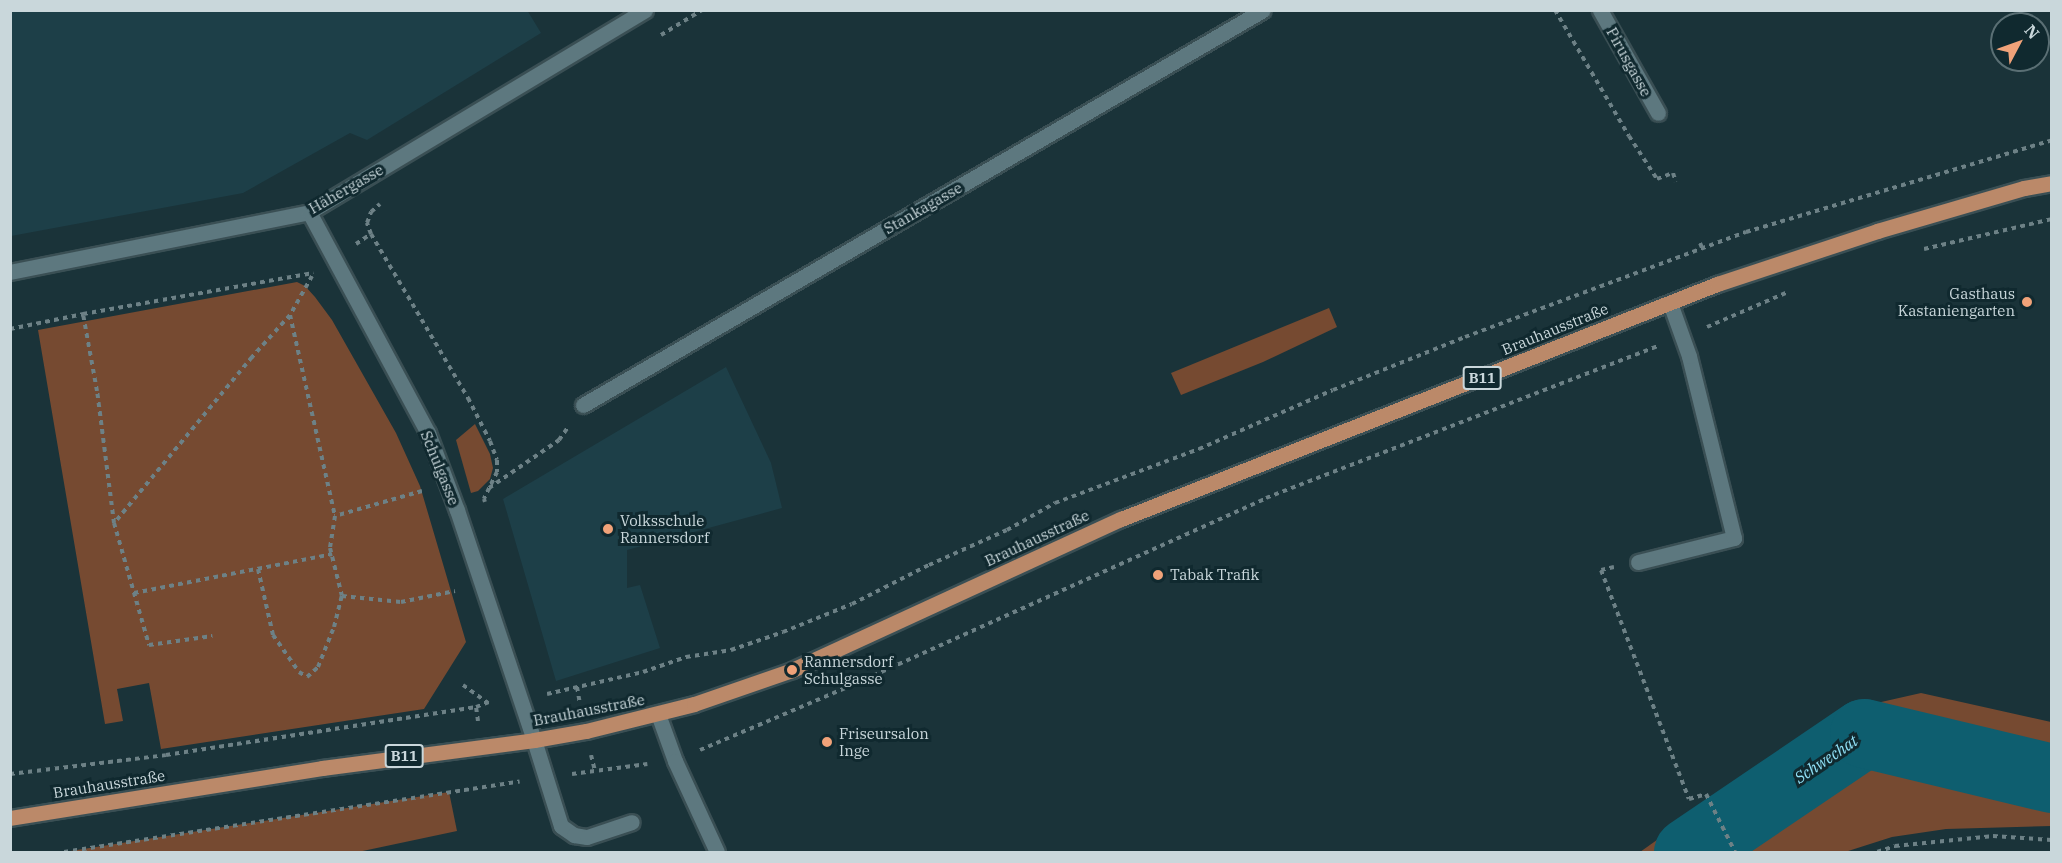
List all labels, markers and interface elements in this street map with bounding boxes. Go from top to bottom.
north arrow [1990,12,2050,72]
text: N [2020,20,2044,43]
street label: Pirusgasse [1603,24,1655,100]
street label: Hähergasse [306,160,386,218]
street label: Stankagasse [881,178,965,238]
place label: Gasthaus Kastaniengarten [1898,284,2015,319]
marker: Gasthaus Kastaniengarten [2020,295,2034,309]
street label: Brauhausstraße [1499,299,1611,359]
road number: B11 [1462,367,1502,389]
street label: Schulgasse [417,428,463,508]
street label: Brauhausstraße [982,506,1092,570]
place label: Volksschule Rannersdorf [620,511,709,546]
marker: Volksschule Rannersdorf [601,522,615,536]
place label: Tabak Trafik [1170,566,1259,584]
marker: Tabak Trafik [1151,568,1165,582]
place label: Rannersdorf Schulgasse [804,652,893,687]
marker: Rannersdorf Schulgasse [785,663,799,677]
street label: Brauhausstraße [532,690,646,730]
place label: Friseursalon Inge [839,724,929,759]
water label: Schwechat [1791,731,1861,787]
marker: Friseursalon Inge [820,735,834,749]
road number: B11 [384,745,424,767]
street label: Brauhausstraße [52,766,166,802]

